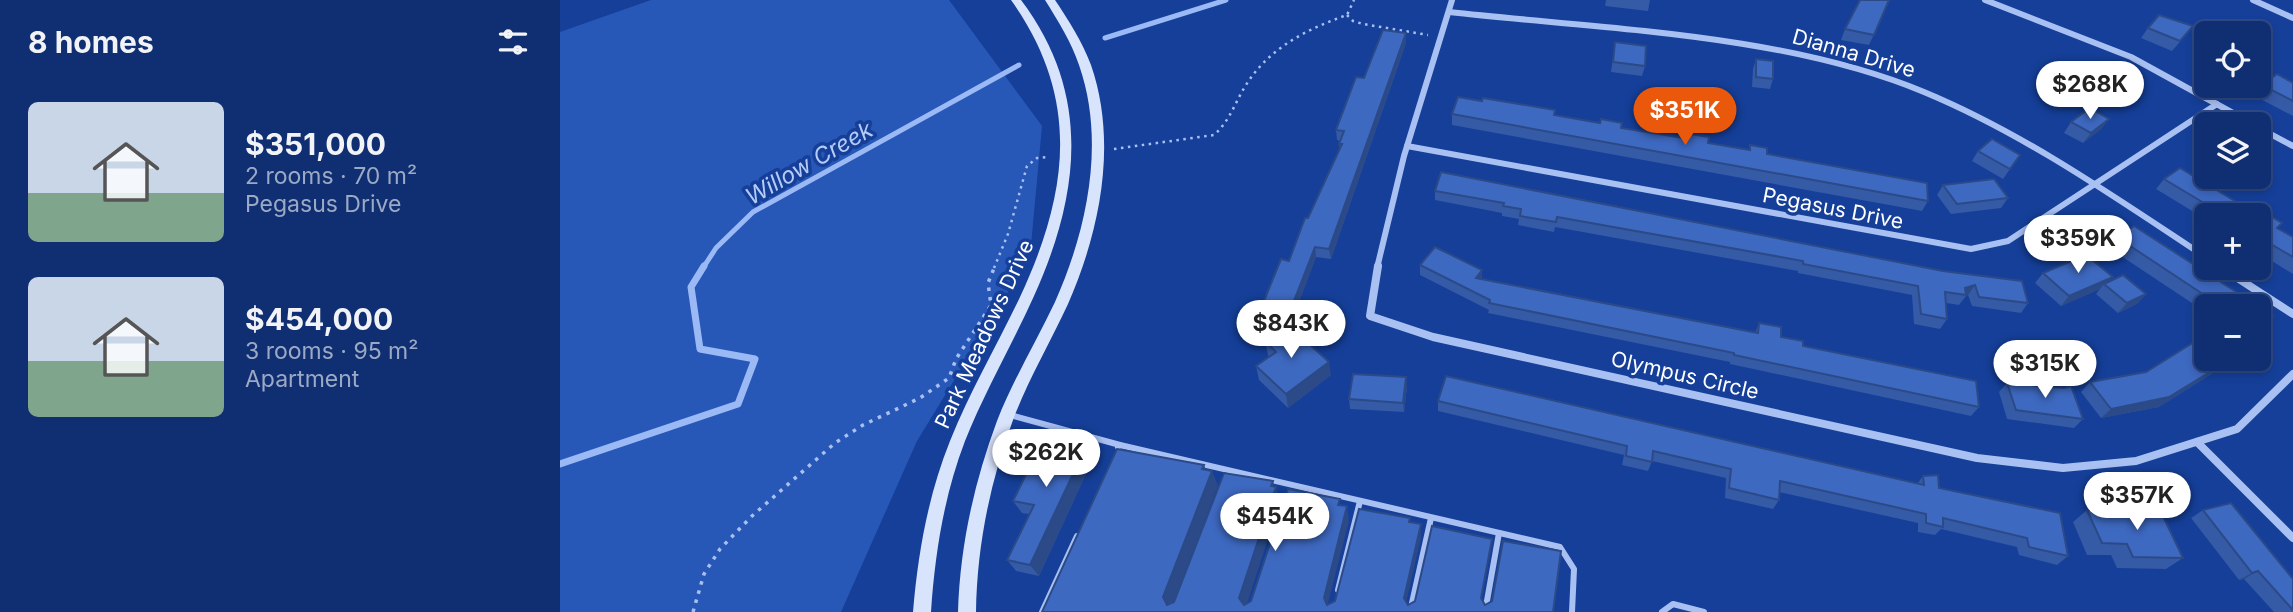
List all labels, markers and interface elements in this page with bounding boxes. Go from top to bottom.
map controls [2194,21,2271,371]
button: locate [2194,21,2271,98]
icon: filters [494,23,532,61]
text: 8 homes [28,24,154,60]
street label: Dianna Drive [1790,24,1918,82]
pin: $268K [2041,61,2139,121]
text: $268K [2052,70,2128,98]
pin: $351K [1636,88,1734,147]
text: $351K [1649,96,1721,124]
button: layers [2194,112,2271,189]
water label: Willow Creek [740,115,878,211]
text: $351,000 [245,126,386,162]
icon: home [84,130,168,214]
text: 2 rooms · 70 m² [245,162,417,190]
street label: Pegasus Drive [1761,182,1905,234]
text: Pegasus Drive [245,190,401,218]
button: + [2194,203,2271,280]
pin: $359K [2029,216,2127,275]
text: $359K [2040,224,2116,252]
street label: Park Meadows Drive [929,236,1039,432]
button: − [2194,294,2271,371]
pin: $843K [1242,300,1340,360]
text: $454,000 [245,301,393,337]
icon: home [84,305,168,389]
text: $843K [1253,309,1329,337]
text: 3 rooms · 95 m² [245,337,418,365]
pin: $315K [1996,340,2094,400]
street label: Olympus Circle [1609,346,1761,404]
text: $315K [2009,349,2081,377]
text: Apartment [245,365,359,393]
pin: $262K [997,430,1095,489]
text: $262K [1008,438,1084,466]
pin: $357K [2088,472,2186,532]
text: $357K [2100,481,2174,509]
pin: $454K [1226,494,1324,553]
text: $454K [1236,502,1314,530]

